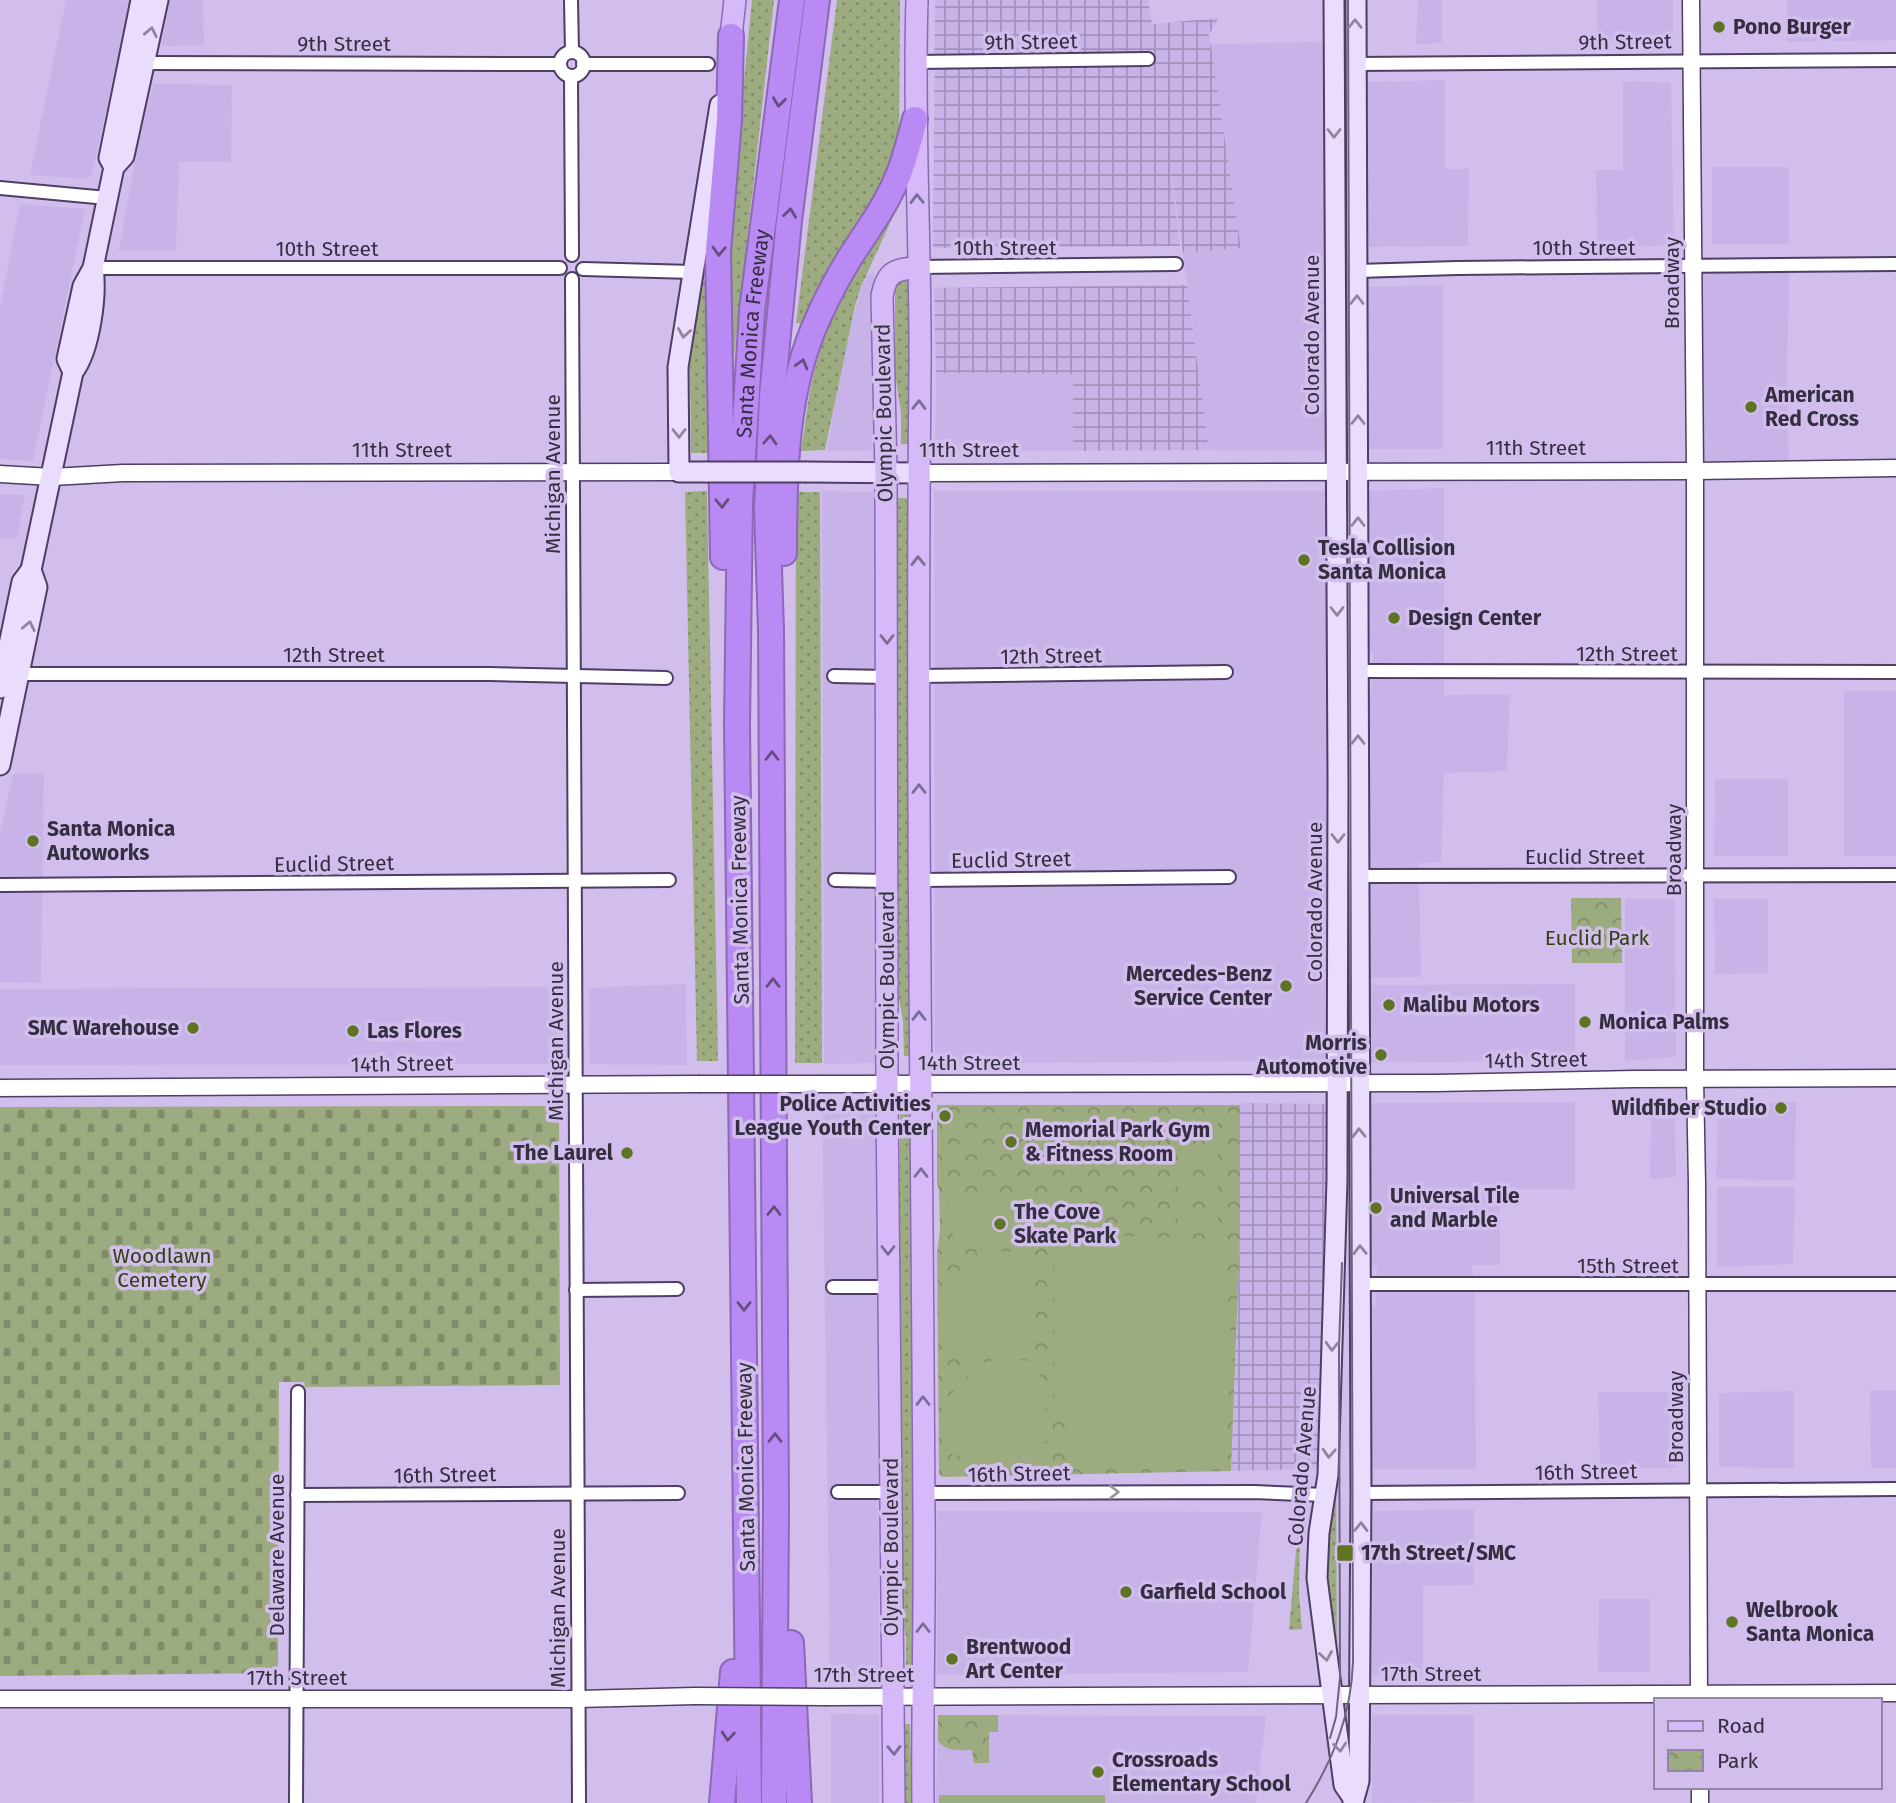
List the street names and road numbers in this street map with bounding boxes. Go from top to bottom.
street label: 9th Street [984,28,1078,56]
street label: 9th Street [1578,28,1672,56]
street label: 9th Street [297,31,391,57]
street label: Santa Monica Freeway [731,227,775,439]
street label: 10th Street [953,235,1057,261]
street label: 10th Street [1532,235,1636,261]
street label: 10th Street [275,236,379,262]
street label: Broadway [1659,236,1685,329]
street label: Colorado Avenue [1299,255,1325,415]
street label: Olympic Boulevard [869,323,899,503]
street label: Michigan Avenue [540,394,566,554]
street label: 11th Street [1486,435,1587,461]
street label: 11th Street [352,437,453,463]
street label: 11th Street [919,437,1020,463]
street label: 12th Street [1576,641,1678,667]
street label: 12th Street [283,642,385,668]
street label: 12th Street [1000,642,1103,670]
street label: Santa Monica Freeway [725,794,755,1005]
street label: Broadway [1661,803,1687,896]
street label: Colorado Avenue [1302,822,1328,982]
street label: Euclid Street [1525,844,1646,870]
street label: Euclid Street [951,846,1072,874]
street label: Euclid Street [274,850,395,878]
street label: Olympic Boulevard [874,891,900,1069]
street label: Michigan Avenue [543,961,569,1121]
street label: 14th Street [1484,1046,1588,1074]
street label: 14th Street [350,1050,454,1078]
street label: 14th Street [918,1050,1021,1076]
street label: 15th Street [1577,1253,1679,1279]
street label: Santa Monica Freeway [731,1361,761,1572]
street label: Broadway [1663,1370,1689,1463]
street label: Colorado Avenue [1282,1385,1322,1547]
street label: Olympic Boulevard [878,1458,904,1636]
street label: 16th Street [1534,1458,1638,1486]
street label: 16th Street [967,1460,1071,1488]
street label: 16th Street [393,1461,497,1489]
street label: Delaware Avenue [264,1474,290,1636]
street label: Michigan Avenue [545,1528,571,1688]
street label: 17th Street [1381,1661,1482,1687]
street label: 17th Street [814,1662,915,1688]
street label: 17th Street [247,1665,348,1691]

